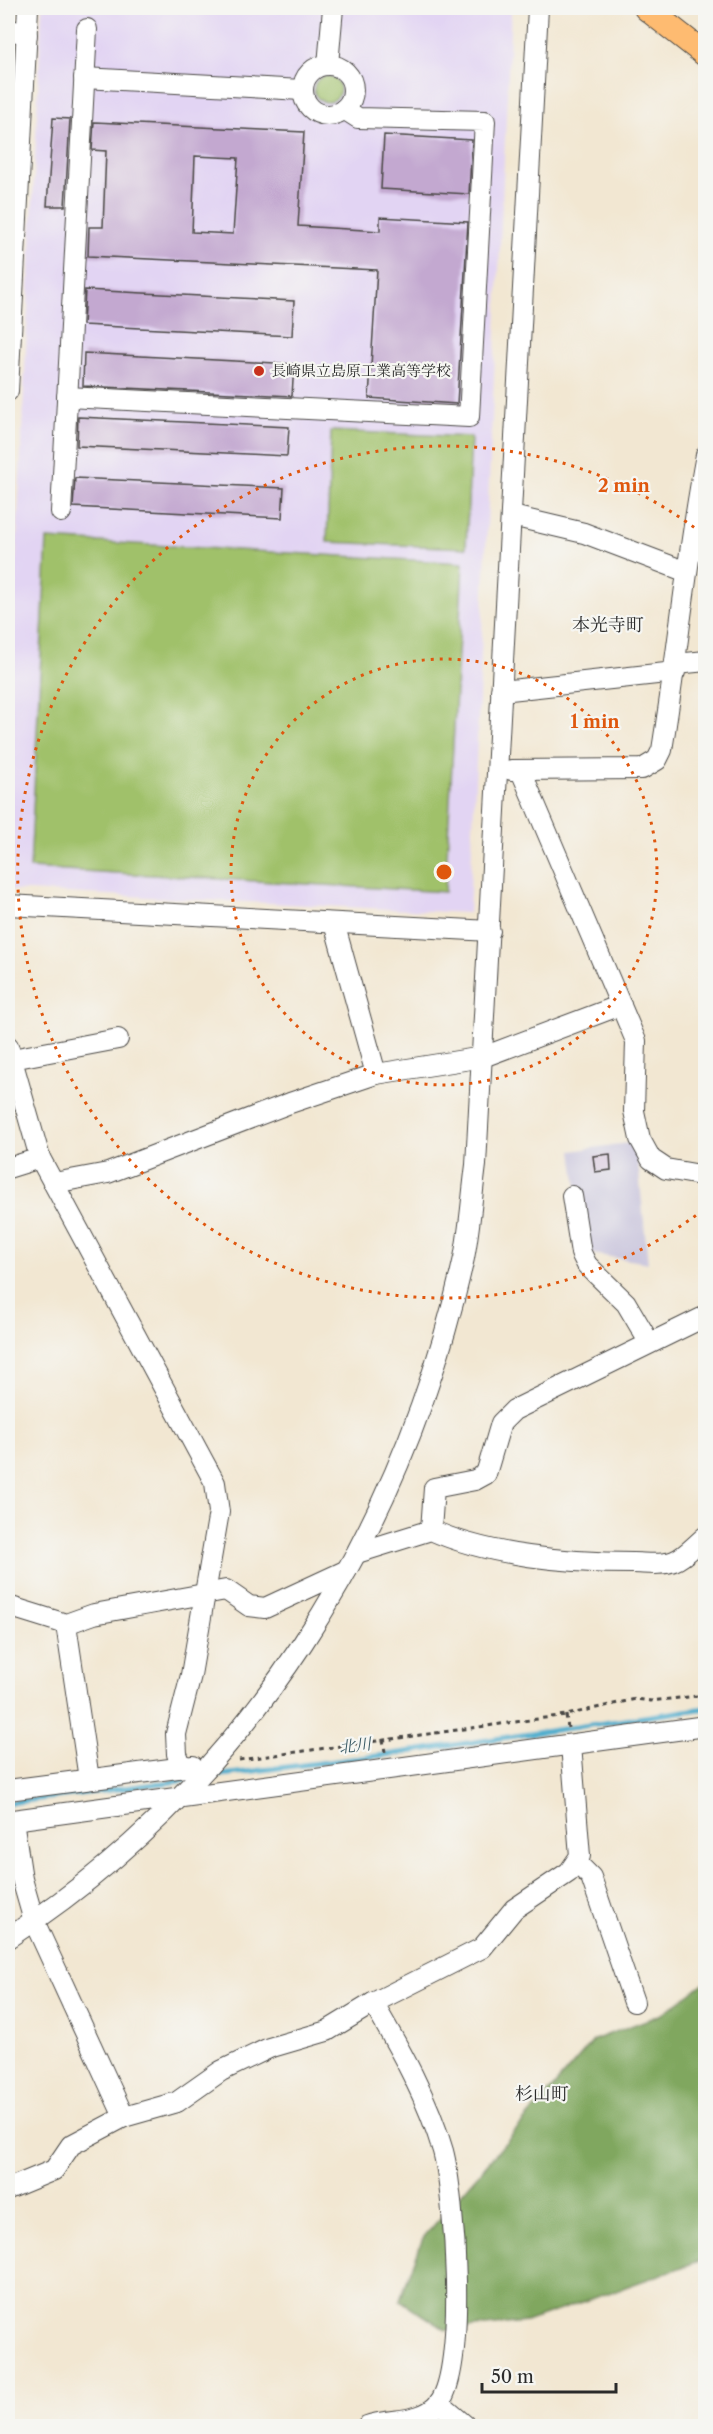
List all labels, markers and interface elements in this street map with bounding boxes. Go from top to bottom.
place label: 長崎県立島原工業高等学校 [271,361,451,380]
marker: 長崎県立島原工業高等学校 [252,364,266,378]
text: 2 min [598,475,651,497]
district label: 本光寺町 [572,614,644,636]
text: 1 min [570,711,620,733]
centre of rings [434,862,454,882]
water label: 北川 [338,1733,374,1757]
district label: 杉山町 [515,2083,569,2105]
scale bar [482,2356,616,2394]
text: 50 m [491,2366,534,2388]

